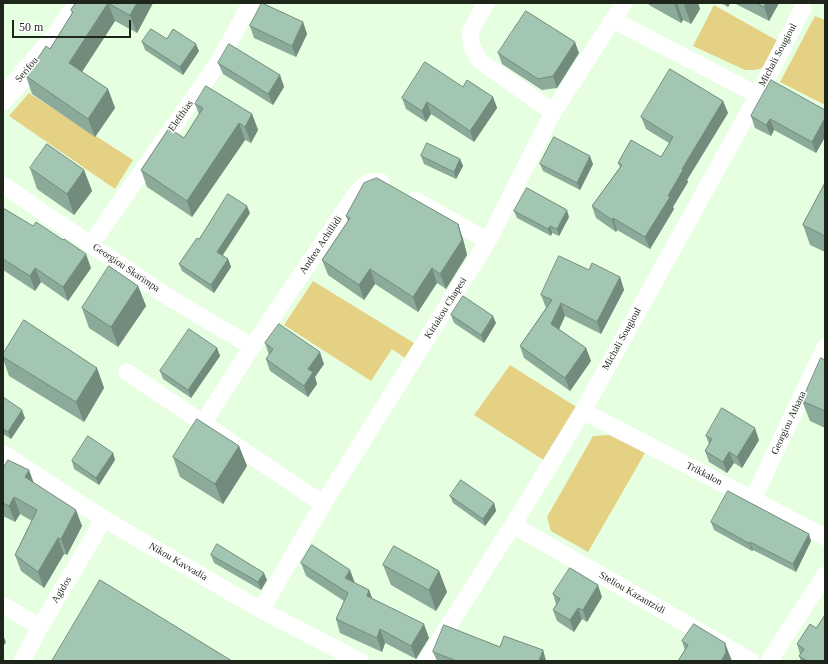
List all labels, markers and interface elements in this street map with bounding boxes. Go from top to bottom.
scale bar [14,12,133,38]
text: 50 m [19,20,43,34]
street label: Michali Sougioul [756,21,800,89]
street label: Serifou [13,55,41,85]
street label: Elefthias [166,98,196,134]
street label: Andrea Achillidi [297,214,345,276]
street label: Georgiou Skarimpa [90,241,162,295]
street label: Kiriakou Chapesi [422,275,470,341]
street label: Michali Sougioul [600,306,644,372]
street label: Georgiou Athana [769,389,809,457]
street label: Trikkalon [684,460,724,488]
street label: Nikou Kavvadia [147,540,209,584]
street label: Steliou Kazantzidi [597,569,667,617]
street label: Agidos [49,575,75,605]

